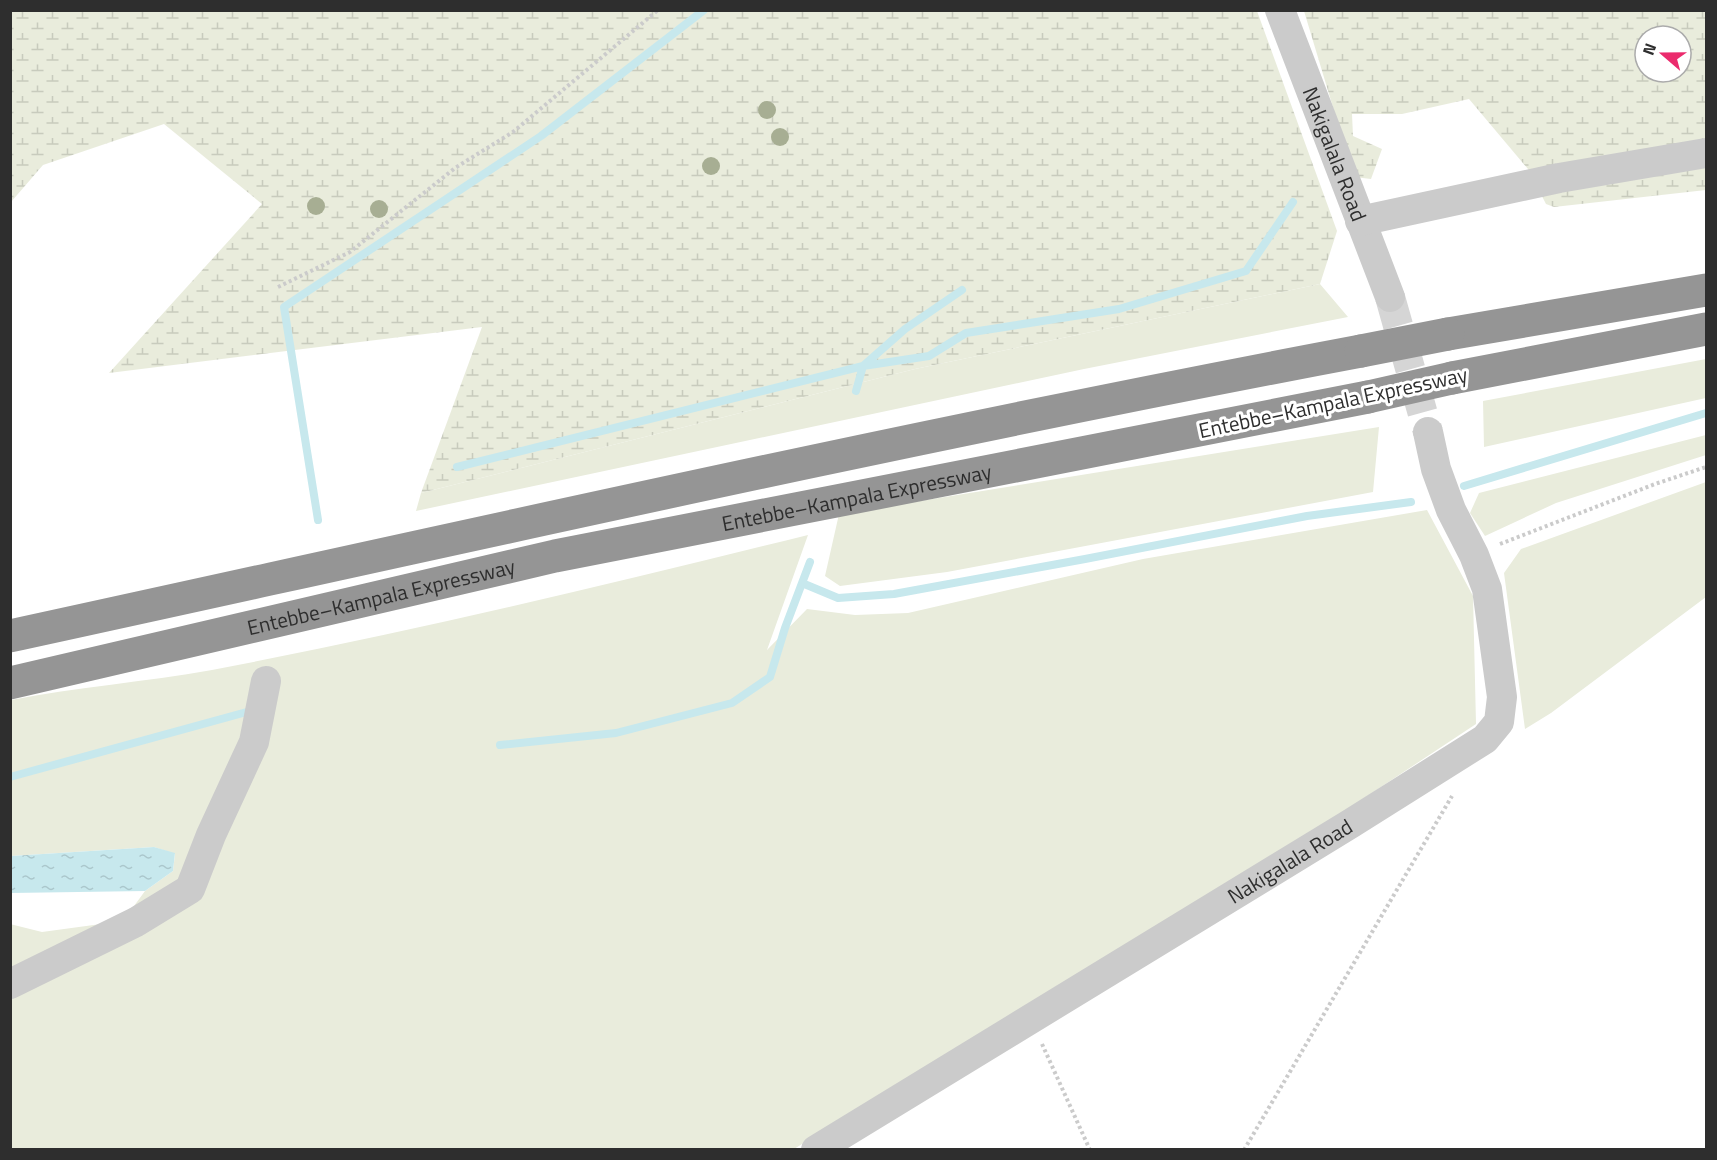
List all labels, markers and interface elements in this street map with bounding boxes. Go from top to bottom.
north arrow [1633,24,1693,84]
text: N [1636,40,1662,58]
street label: Nakigalala Road [1295,82,1375,226]
street label: Entebbe–Kampala Expressway [1196,358,1470,446]
street label: Entebbe–Kampala Expressway [719,455,994,539]
street label: Entebbe–Kampala Expressway [244,550,518,643]
street label: Nakigalala Road [1221,810,1358,911]

